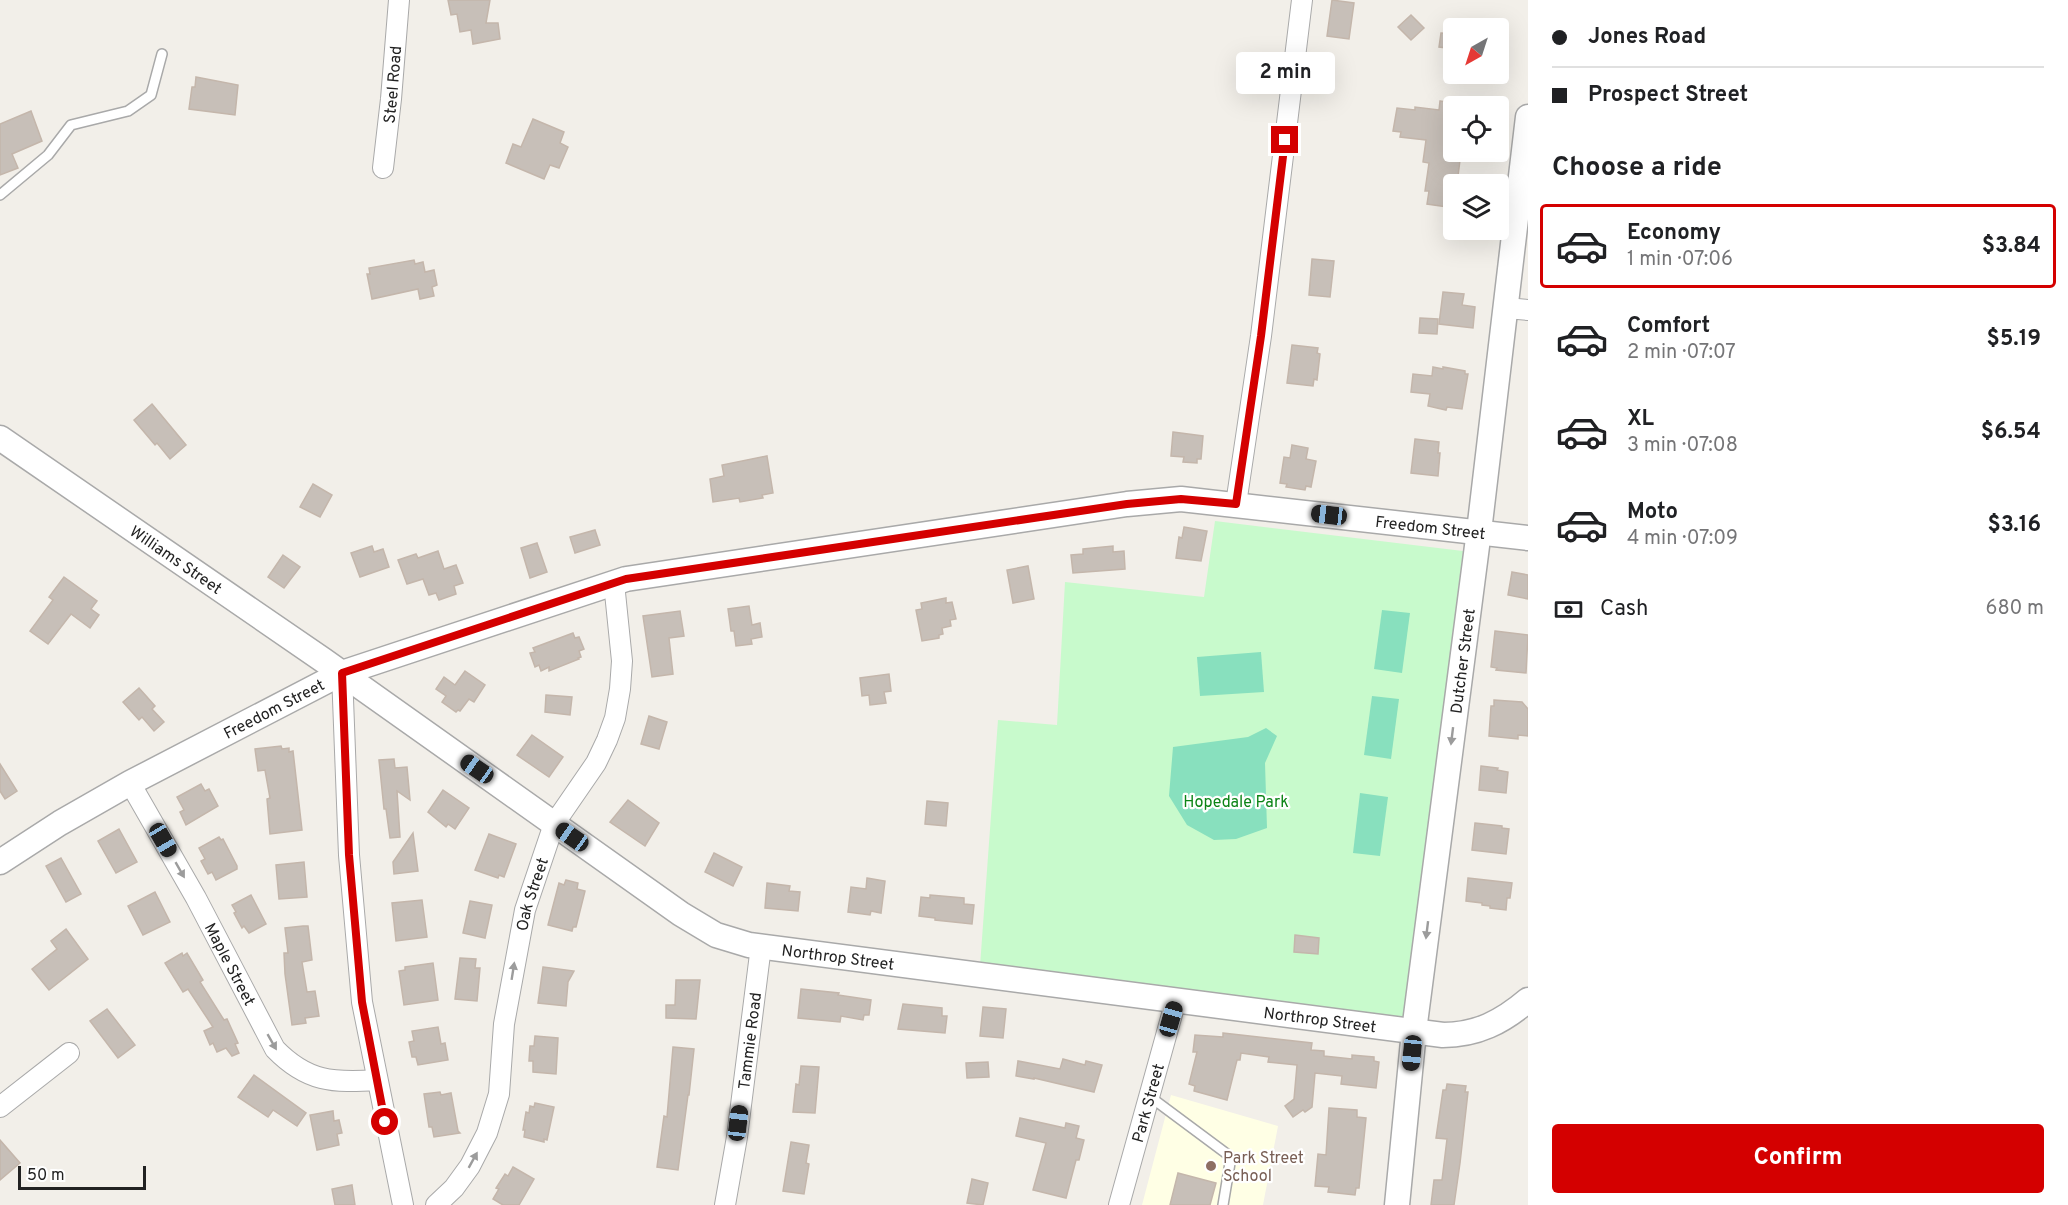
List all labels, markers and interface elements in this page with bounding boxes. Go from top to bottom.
north arrow [1443,18,1509,84]
map controls [1443,18,1509,240]
text: Jones Road [1588,24,1706,51]
street label: Steel Road [380,45,407,125]
callout: 2 min [1236,53,1334,95]
text: 2 min [1259,60,1312,86]
text: Prospect Street [1588,82,1748,109]
button: locate [1443,96,1509,162]
route end [1271,126,1298,153]
text: Choose a ride [1552,151,1722,185]
button: layers [1443,174,1509,240]
icon: car [1555,219,1609,273]
text: Economy [1627,220,1721,247]
text: $3.84 [1982,233,2041,260]
text: 1 min · 07:06 [1627,247,1733,273]
icon: car [1555,312,1609,366]
text: Comfort [1627,313,1710,340]
text: $5.19 [1987,326,2041,353]
text: 2 min · 07:07 [1627,340,1736,366]
icon: car [1555,405,1609,459]
text: XL [1627,406,1654,433]
text: $6.54 [1981,419,2041,446]
text: 3 min · 07:08 [1627,433,1738,459]
icon: car [1555,498,1609,552]
text: Moto [1627,499,1678,526]
car [1310,504,1348,526]
text: $3.16 [1987,512,2041,539]
street label: Freedom Street [1374,513,1486,545]
street label: Williams Street [125,522,225,600]
text: 4 min · 07:09 [1627,526,1738,552]
icon: cash [1552,593,1585,626]
text: Cash [1600,596,1649,623]
text: 680 m [1986,596,2044,622]
street label: Dutcher Street [1447,607,1481,715]
street label: Freedom Street [221,676,328,745]
one-way arrow [1448,727,1457,746]
car [457,751,497,787]
park label: Hopedale Park [1183,793,1289,813]
car [552,819,592,855]
car [146,820,180,860]
street label: Oak Street [513,855,554,933]
one-way arrow [175,862,185,879]
street label: Maple Street [199,920,259,1010]
one-way arrow [1423,920,1432,939]
street label: Northrop Street [780,941,895,976]
one-way arrow [508,962,517,981]
street label: Tammie Road [735,991,767,1091]
car [1157,999,1185,1039]
street label: Northrop Street [1262,1004,1377,1038]
one-way arrow [266,1034,277,1050]
car [1401,1034,1423,1072]
street label: Park Street [1129,1062,1170,1145]
car [727,1104,749,1142]
route start [371,1108,398,1135]
button: Confirm [1552,1124,2044,1193]
place label: Park Street School [1223,1149,1304,1187]
one-way arrow [468,1151,478,1168]
marker: Park Street School [1204,1159,1218,1173]
scale bar [18,1163,146,1190]
text: 50 m [27,1166,65,1186]

